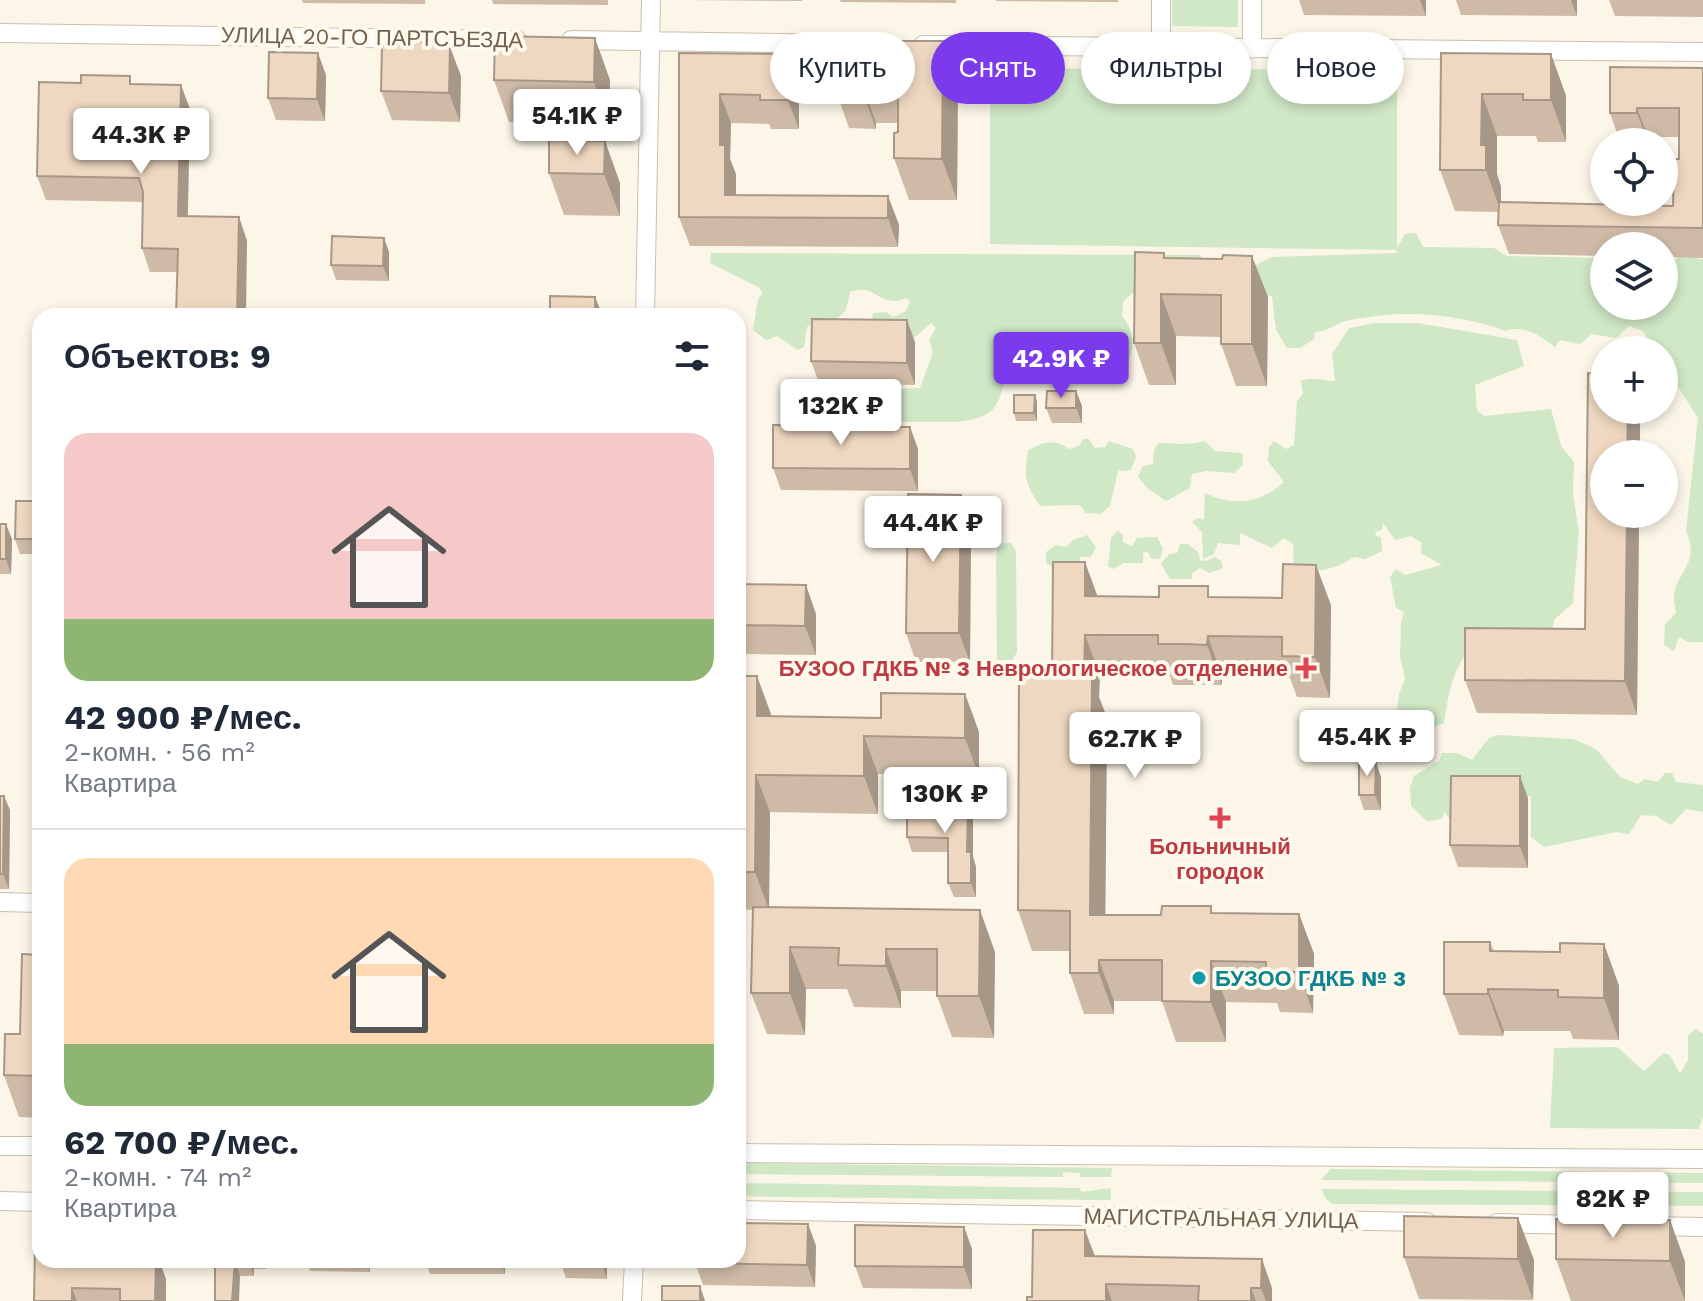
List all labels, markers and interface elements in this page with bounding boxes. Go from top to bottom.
street label: УЛИЦА 20-ГО ПАРТСЪЕЗДА [221,22,524,53]
chip: Купить [770,32,915,104]
chip: Снять [931,32,1065,104]
chip: Фильтры [1081,32,1251,104]
chip: Новое [1267,32,1404,104]
pin: 54.1K ₽ [503,89,651,157]
text: 54.1K ₽ [531,100,623,130]
pin: 44.3K ₽ [67,108,215,176]
text: 44.3K ₽ [91,119,191,149]
map controls [1590,128,1678,528]
button: locate [1590,128,1678,216]
button: layers [1590,232,1678,320]
pin: 42.9K ₽ [987,332,1135,400]
icon: filters [670,334,714,378]
text: Объектов: 9 [64,336,271,376]
button: + [1590,336,1678,424]
text: 42.9K ₽ [1012,343,1110,373]
pin: 132K ₽ [776,379,906,447]
text: 132K ₽ [798,390,884,420]
button: − [1590,440,1678,528]
icon: home [317,485,461,629]
pin: 44.4K ₽ [859,496,1007,564]
text: 44.4K ₽ [883,507,983,537]
place label: БУЗОО ГДКБ № 3 Неврологическое отделение [779,656,1288,681]
marker: БУЗОО ГДКБ № 3 Неврологическое отделение [1295,657,1317,679]
text: 42 900 ₽/мес. [64,697,302,737]
pin: 45.4K ₽ [1293,710,1441,778]
pin: 62.7K ₽ [1061,712,1209,780]
text: 45.4K ₽ [1317,721,1417,751]
text: 62.7K ₽ [1087,723,1183,753]
text: 2-комн. · 56 m² [64,737,255,767]
pin: 130K ₽ [880,767,1010,835]
text: Квартира [64,768,176,798]
text: 130K ₽ [902,778,988,808]
marker: Больничный городок [1209,807,1231,829]
place label: Больничный городок [1149,834,1291,884]
icon: home [317,910,461,1054]
place label: БУЗОО ГДКБ № 3 [1215,966,1406,991]
marker: БУЗОО ГДКБ № 3 [1190,969,1208,987]
text: 62 700 ₽/мес. [64,1122,299,1162]
text: 2-комн. · 74 m² [64,1162,252,1192]
pin: 82K ₽ [1557,1172,1669,1240]
text: 82K ₽ [1575,1183,1651,1213]
text: Квартира [64,1193,176,1223]
street label: МАГИСТРАЛЬНАЯ УЛИЦА [1083,1204,1359,1233]

